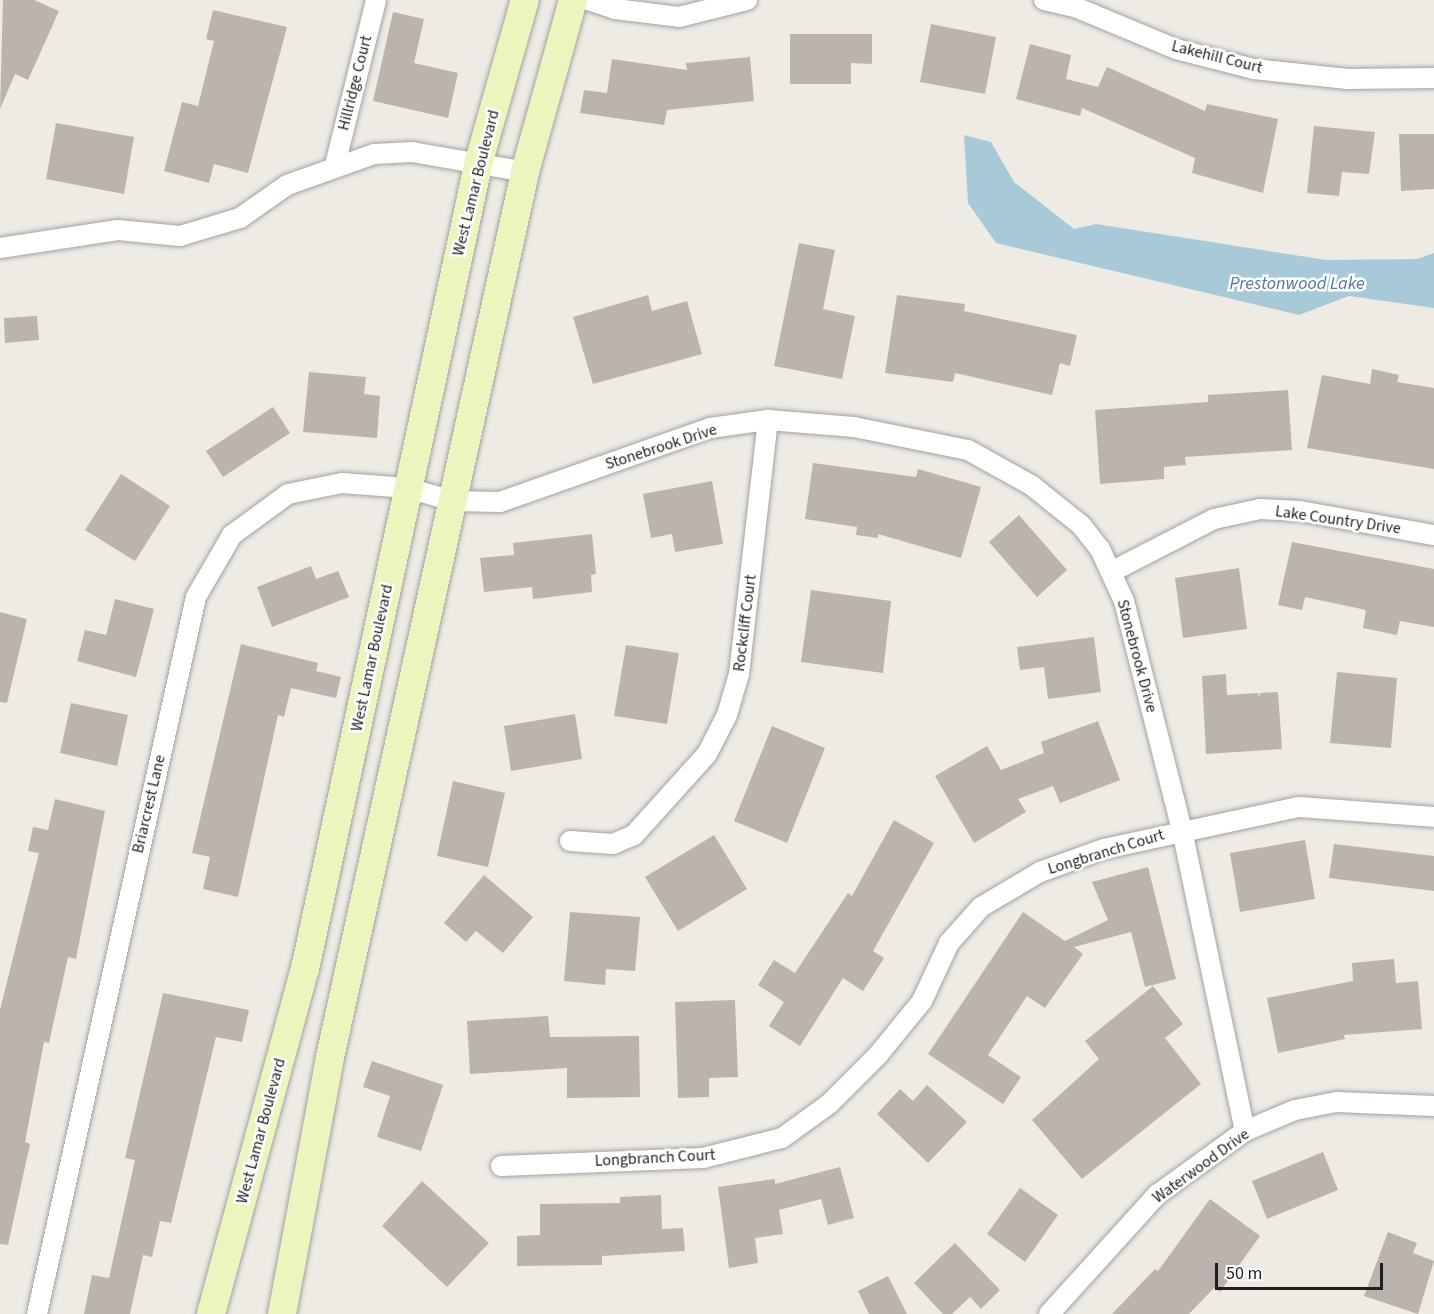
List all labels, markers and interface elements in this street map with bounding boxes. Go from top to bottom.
street label: Hillridge Court [334,33,376,133]
street label: Lakehill Court [1170,36,1264,78]
street label: West Lamar Boulevard [449,108,503,258]
water label: Prestonwood Lake [1229,273,1365,295]
street label: Stonebrook Drive [603,420,719,474]
street label: Lake Country Drive [1274,502,1402,538]
street label: Rockcliff Court [730,573,760,673]
street label: West Lamar Boulevard [347,583,397,733]
street label: Stonebrook Drive [1113,597,1161,715]
street label: Briarcrest Lane [128,753,170,855]
street label: Longbranch Court [1046,825,1166,879]
street label: West Lamar Boulevard [232,1056,290,1206]
street label: Waterwood Drive [1149,1125,1253,1207]
street label: Longbranch Court [594,1145,716,1171]
scale bar [1218,1251,1386,1289]
text: 50 m [1226,1261,1262,1286]

